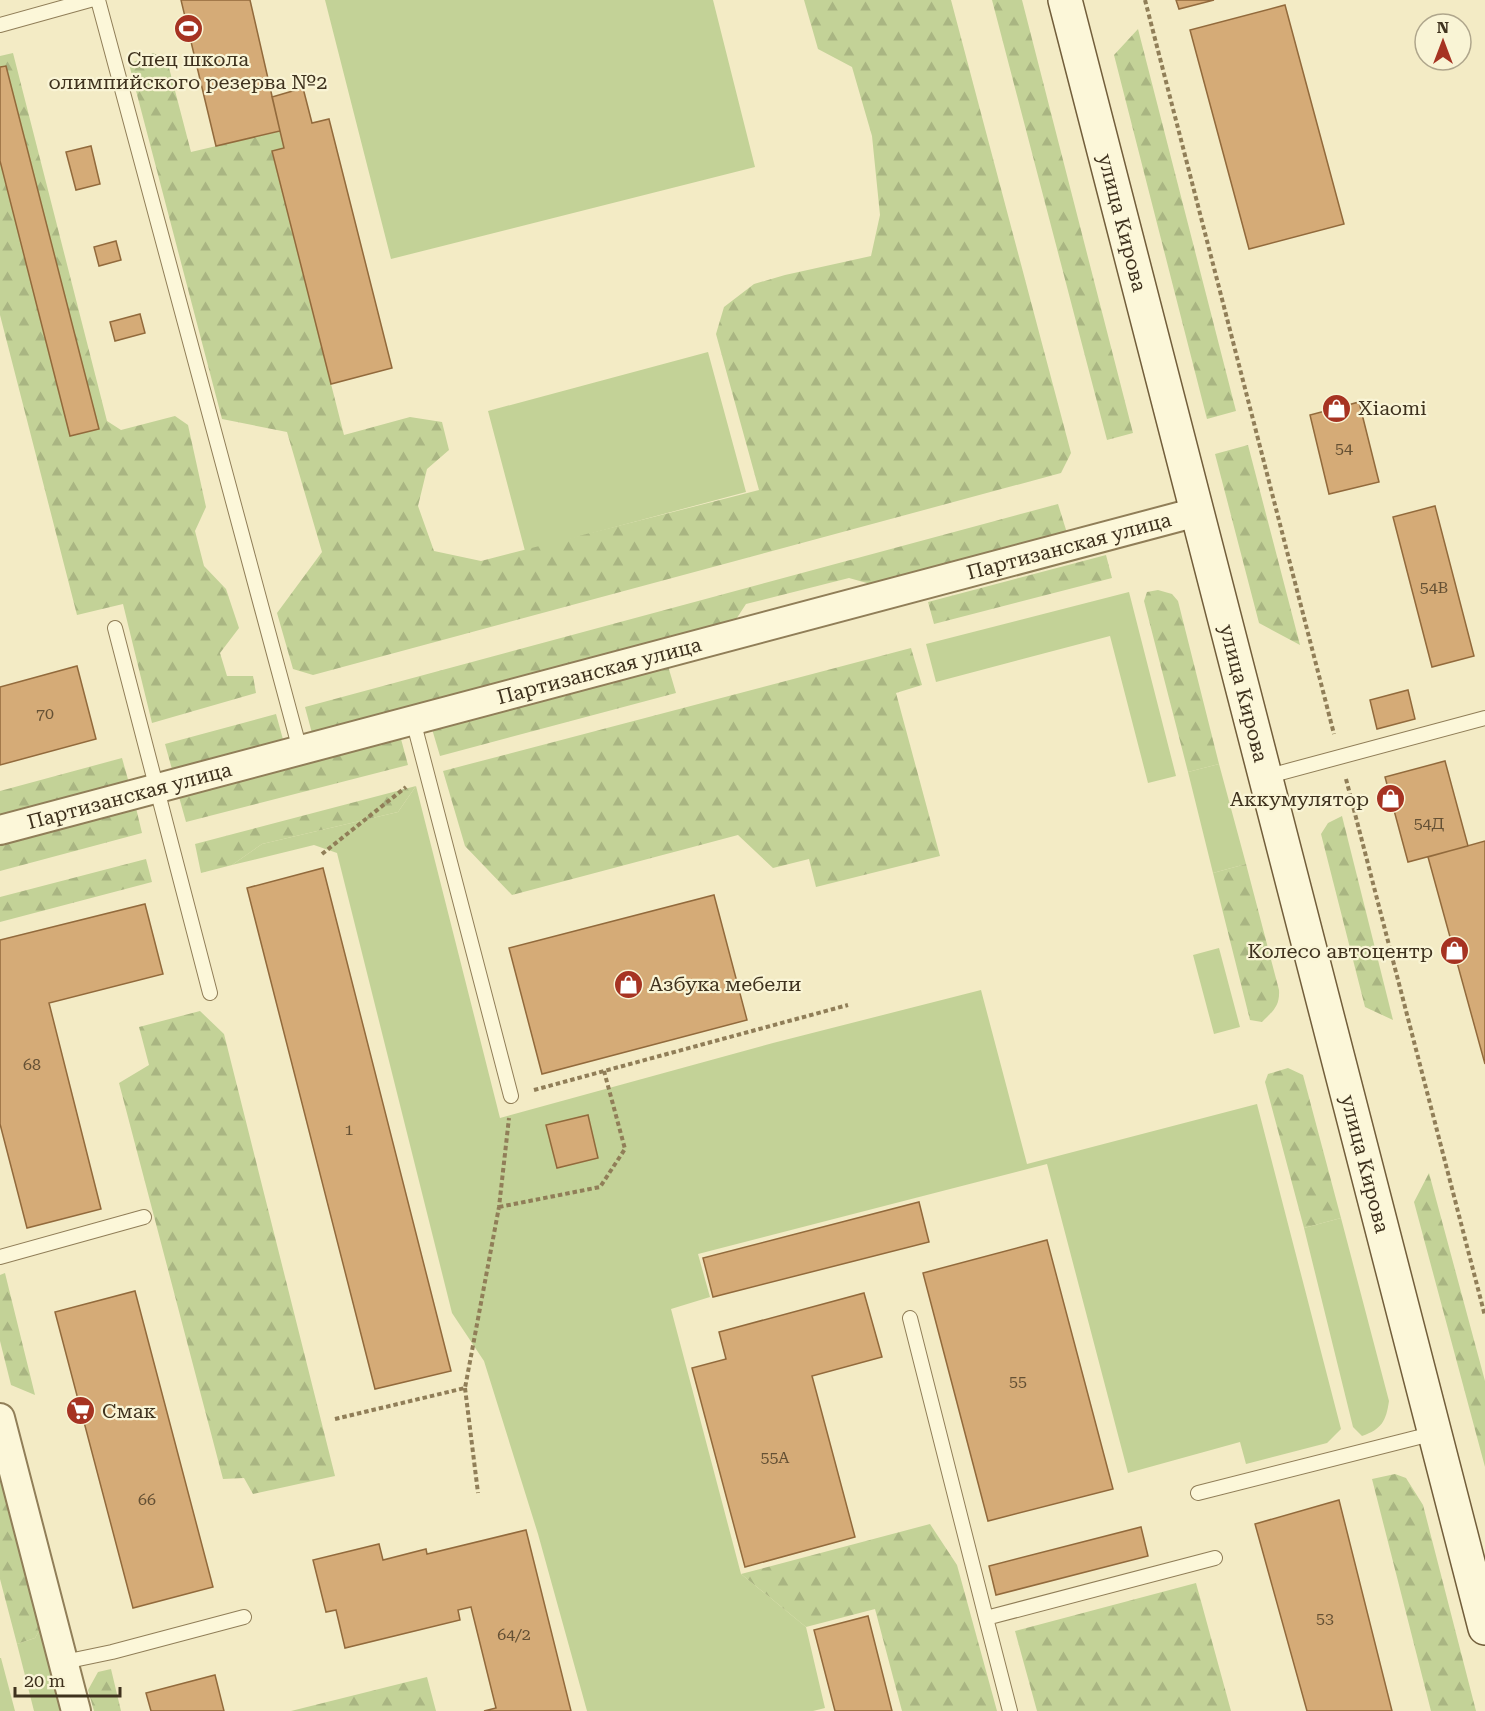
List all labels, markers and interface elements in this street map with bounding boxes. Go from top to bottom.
sports icon: Спец школа олимпийского резерва №2 [172,12,204,44]
north arrow [1413,12,1473,72]
text: N [1437,18,1449,37]
place label: Спец школа олимпийского резерва №2 [48,47,328,94]
street label: улица Кирова [1093,151,1152,294]
shop icon: Xiaomi [1321,392,1353,424]
place label: Xiaomi [1358,396,1427,420]
house number: 54 [1335,439,1353,458]
street label: Партизанская улица [964,507,1174,585]
house number: 54В [1420,578,1448,597]
street label: улица Кирова [1215,622,1273,765]
street label: Партизанская улица [494,632,704,709]
house number: 70 [36,704,54,723]
street label: Партизанская улица [25,757,234,834]
shop icon: Аккумулятор [1374,783,1406,815]
place label: Аккумулятор [1230,787,1369,811]
house number: 54Д [1414,814,1445,833]
shop icon: Колесо автоцентр [1438,935,1470,967]
place label: Колесо автоцентр [1247,939,1433,963]
shop icon: Азбука мебели [612,968,644,1000]
place label: Азбука мебели [649,972,801,996]
house number: 68 [23,1055,41,1074]
street label: улица Кирова [1336,1092,1395,1236]
house number: 1 [345,1120,354,1139]
house number: 55 [1009,1372,1027,1391]
supermarket icon: Смак [65,1395,97,1427]
place label: Смак [102,1399,157,1423]
house number: 55А [760,1448,790,1467]
house number: 66 [138,1490,156,1509]
house number: 53 [1316,1609,1334,1628]
house number: 64/2 [497,1625,531,1644]
scale bar [15,1660,120,1698]
text: 20 m [24,1670,65,1691]

